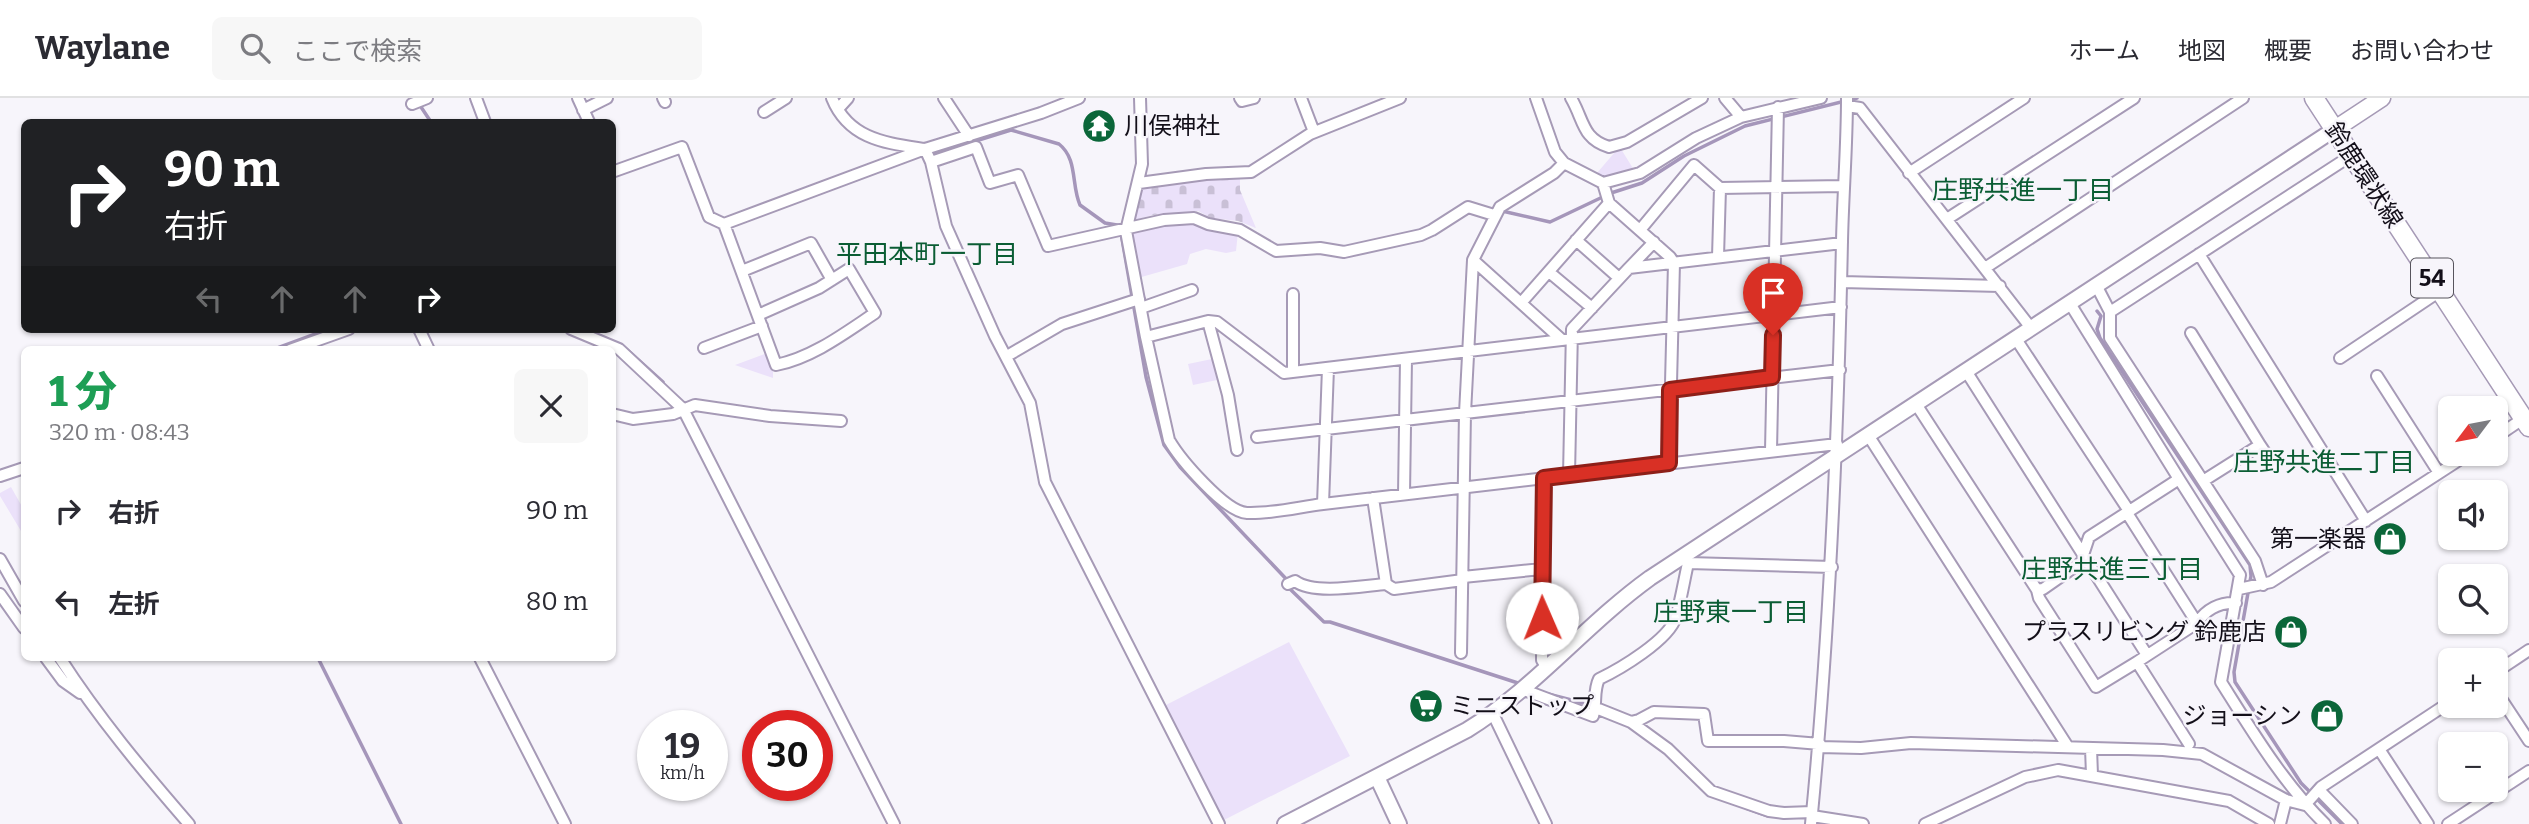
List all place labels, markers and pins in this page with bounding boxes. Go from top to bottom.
temple icon: 川俣神社 [1080,107,1118,145]
place label: 川俣神社 [1124,112,1220,140]
pin [1743,263,1803,335]
shop icon: 第一楽器 [2371,520,2409,558]
place label: 第一楽器 [2270,525,2366,553]
shop icon: プラスリビング 鈴鹿店 [2272,613,2310,651]
place label: プラスリビング 鈴鹿店 [2022,618,2266,646]
supermarket icon: ミニストップ [1407,687,1445,725]
place label: ミニストップ [1450,692,1594,720]
shop icon: ジョーシン [2308,697,2346,735]
place label: ジョーシン [2182,702,2302,730]

